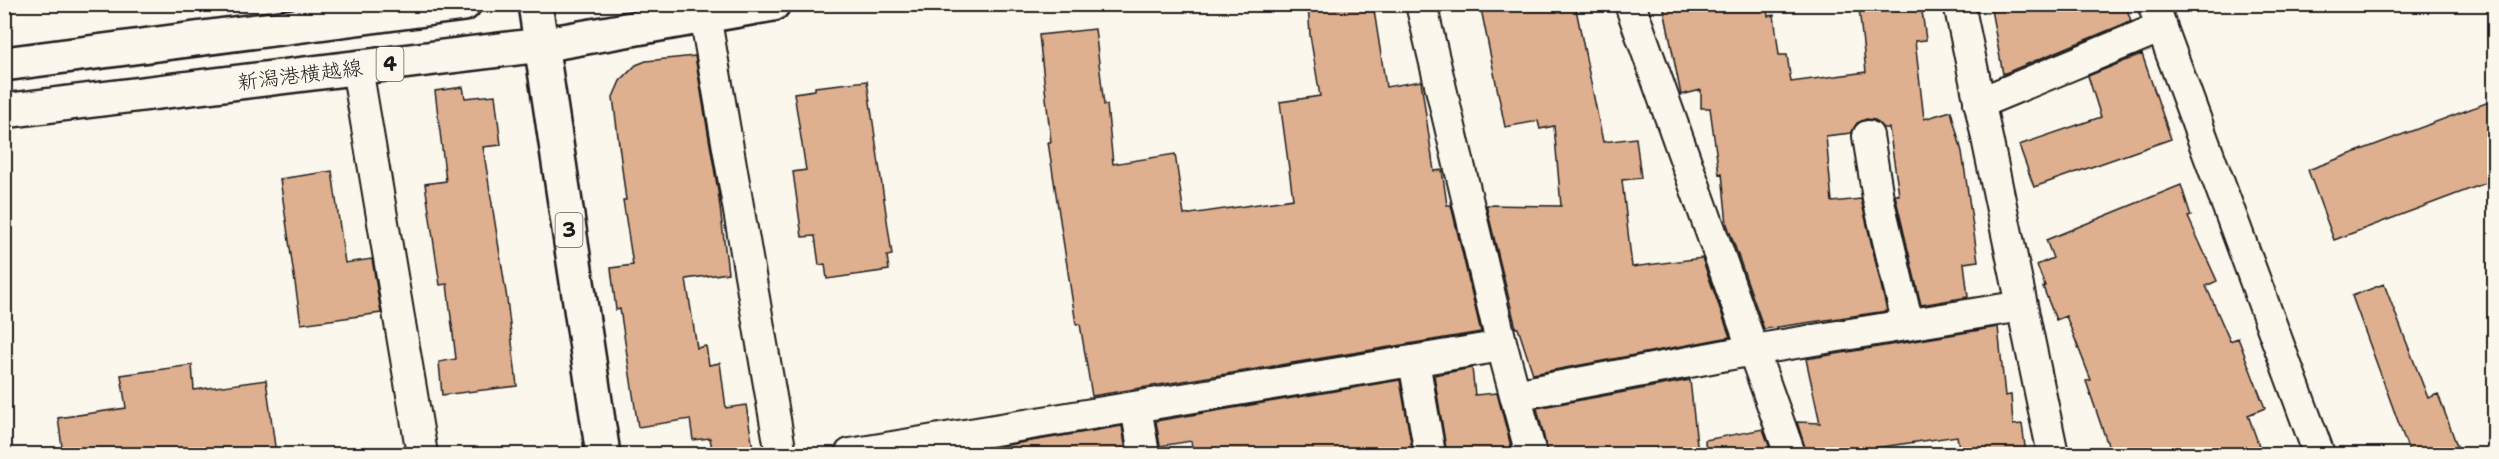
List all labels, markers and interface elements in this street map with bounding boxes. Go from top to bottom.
road number: 4 [376,47,404,81]
street label: 新潟港横越線 [236,53,364,97]
road number: 3 [556,213,582,247]

